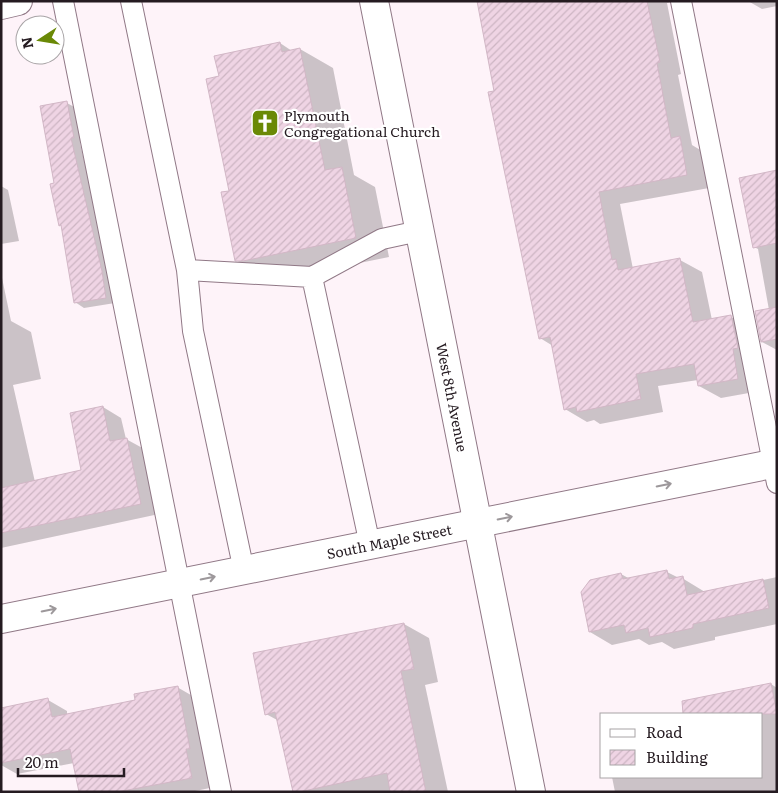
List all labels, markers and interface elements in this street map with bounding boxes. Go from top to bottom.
north arrow [15,15,65,65]
text: N [15,35,37,51]
place label: Plymouth Congregational Church [284,105,440,141]
church icon: Plymouth Congregational Church [250,108,280,138]
street label: West 8th Avenue [432,341,473,453]
one-way arrow [656,480,672,490]
one-way arrow [496,513,512,522]
street label: South Maple Street [325,519,454,563]
one-way arrow [200,573,216,582]
one-way arrow [41,605,57,614]
legend [600,713,763,778]
text: Road [646,720,682,743]
text: Building [646,745,708,768]
scale bar [18,746,124,778]
text: 20 m [25,750,59,773]

